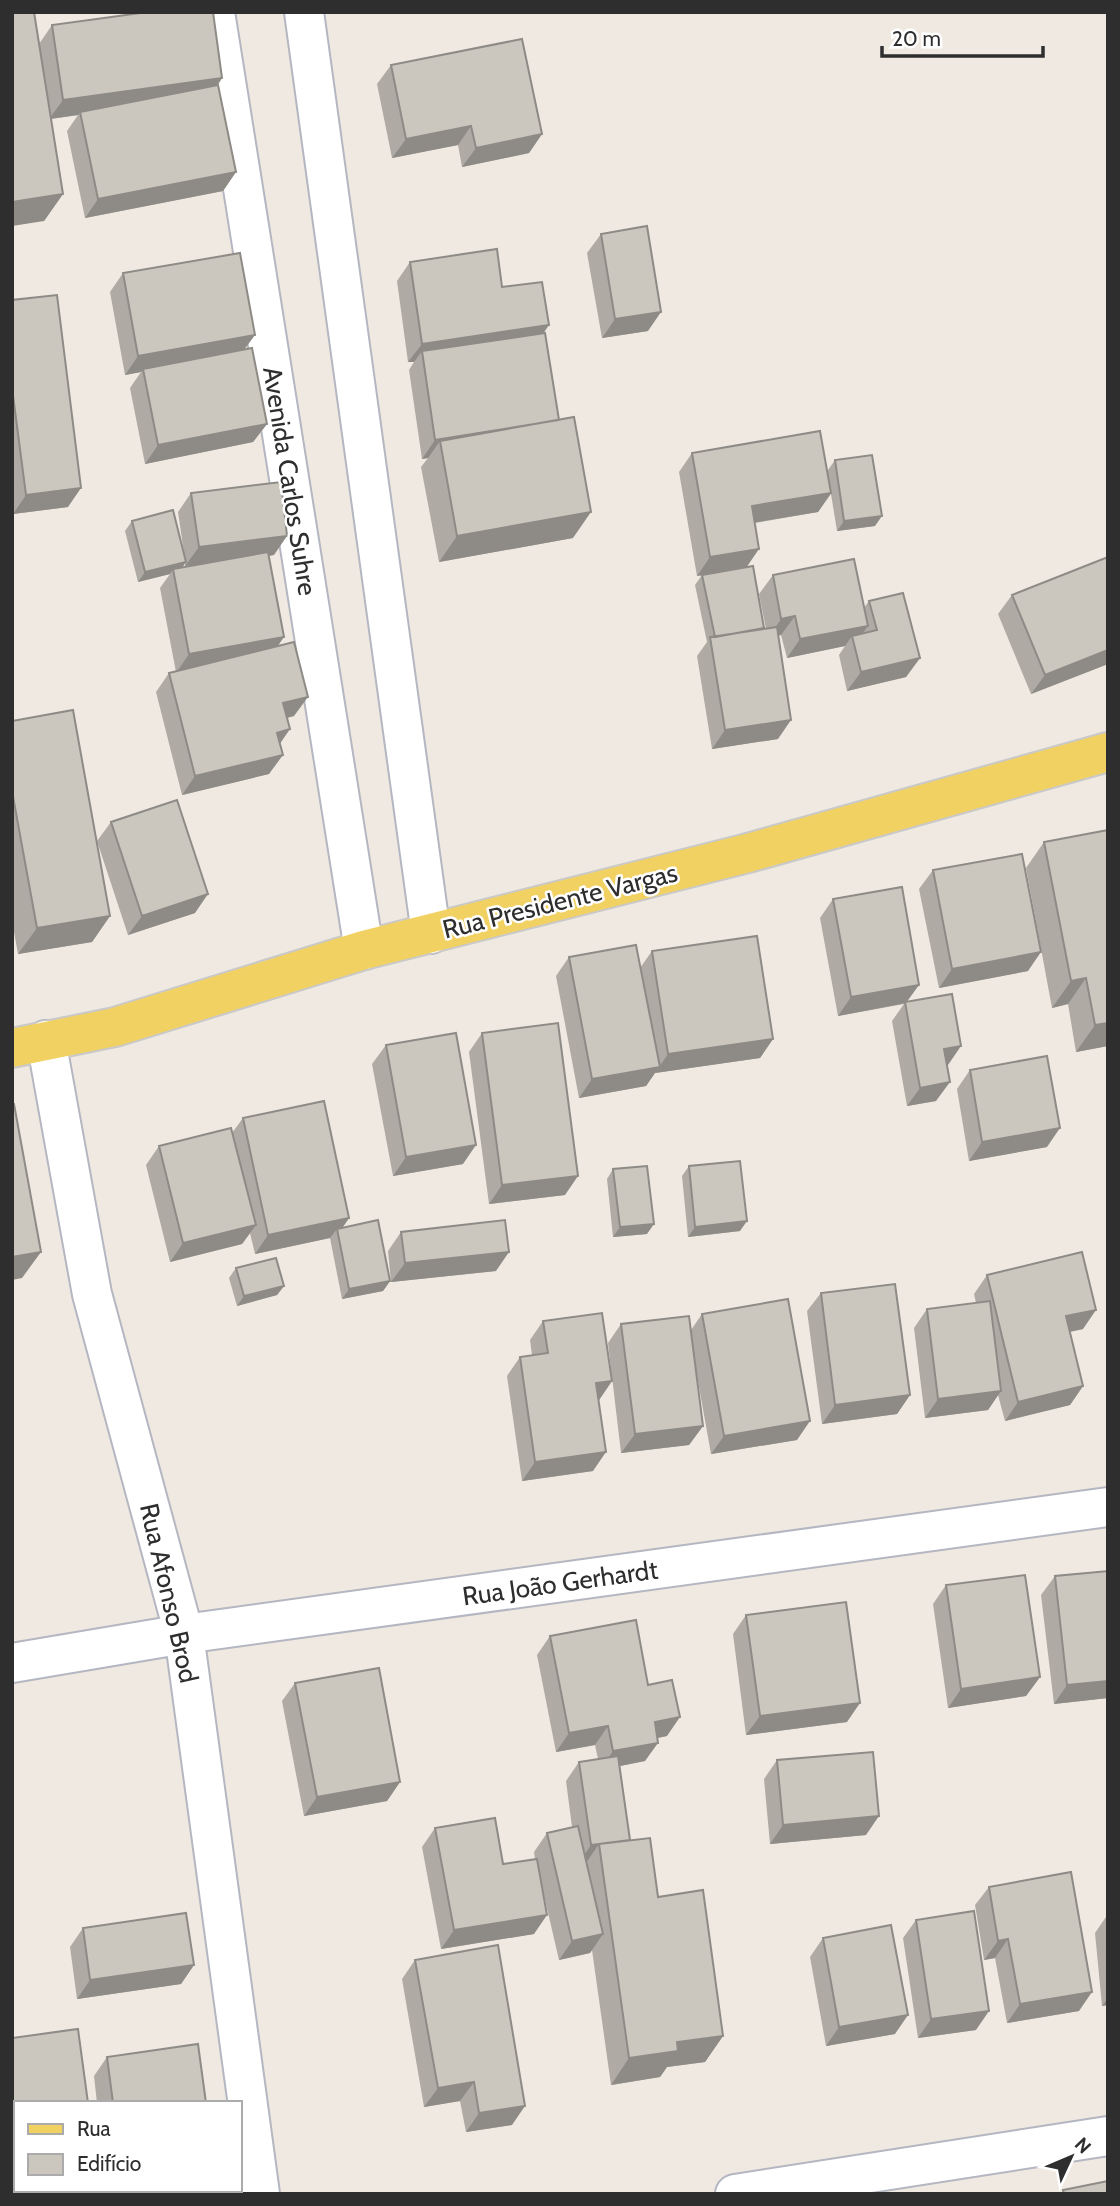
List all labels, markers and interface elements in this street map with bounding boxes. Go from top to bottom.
scale bar [882,14,1043,58]
text: 20 m [892,26,941,51]
street label: Avenida Carlos Suhre [256,364,324,598]
street label: Rua Presidente Vargas [439,856,681,946]
street label: Rua Afonso Brod [133,1500,205,1686]
street label: Rua João Gerhardt [460,1553,660,1613]
legend [14,2101,242,2192]
text: Rua [77,2116,111,2141]
north arrow [1036,2122,1106,2192]
text: N [1070,2133,1096,2158]
text: Edifício [77,2151,141,2176]

